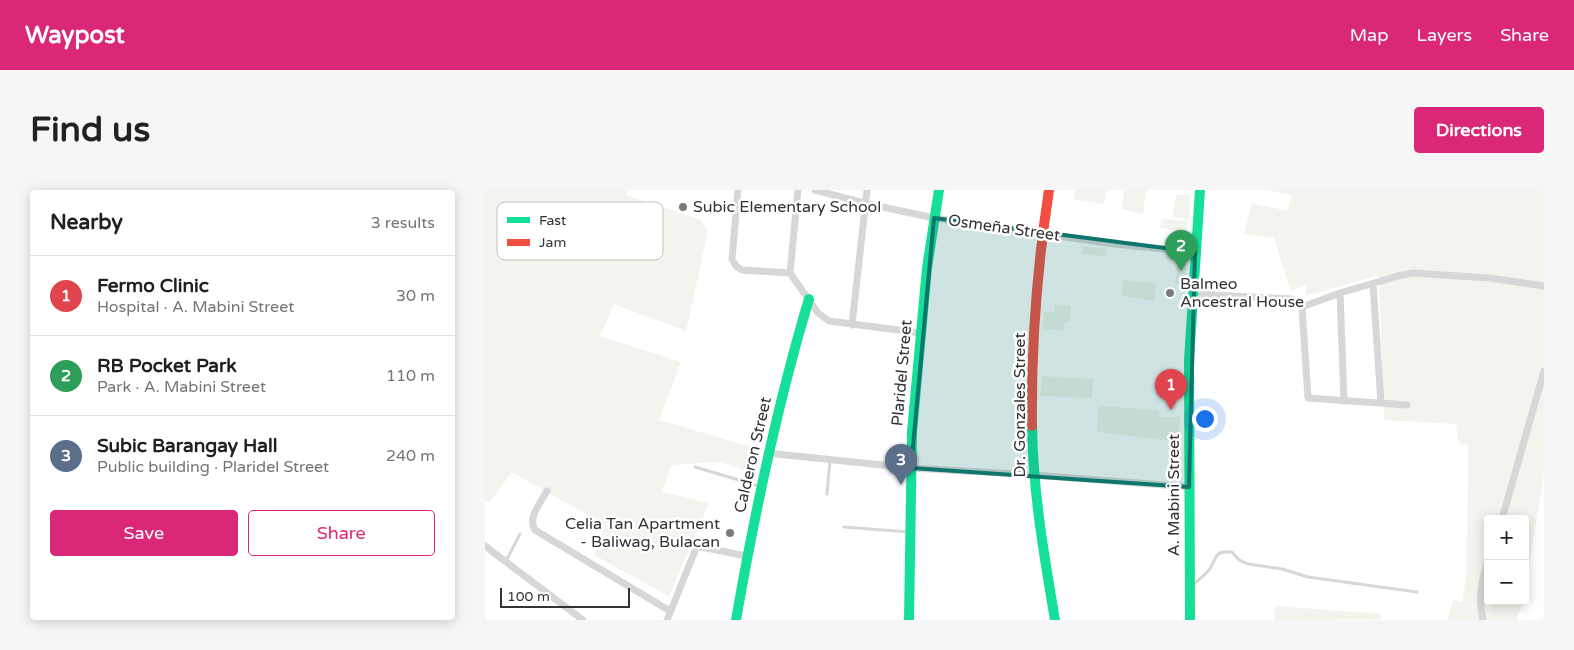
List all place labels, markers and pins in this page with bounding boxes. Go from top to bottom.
place label: Subic Elementary School [693,197,881,217]
marker: Subic Elementary School [677,201,689,213]
pin: 2 [1165,230,1197,271]
place label: Balmeo Ancestral House [1180,274,1304,312]
marker: Balmeo Ancestral House [1164,287,1176,299]
pin: 1 [1155,369,1187,410]
pin: 3 [885,444,917,485]
place label: Celia Tan Apartment - Baliwag, Bulacan [565,514,720,552]
marker: Celia Tan Apartment - Baliwag, Bulacan [724,527,736,539]

